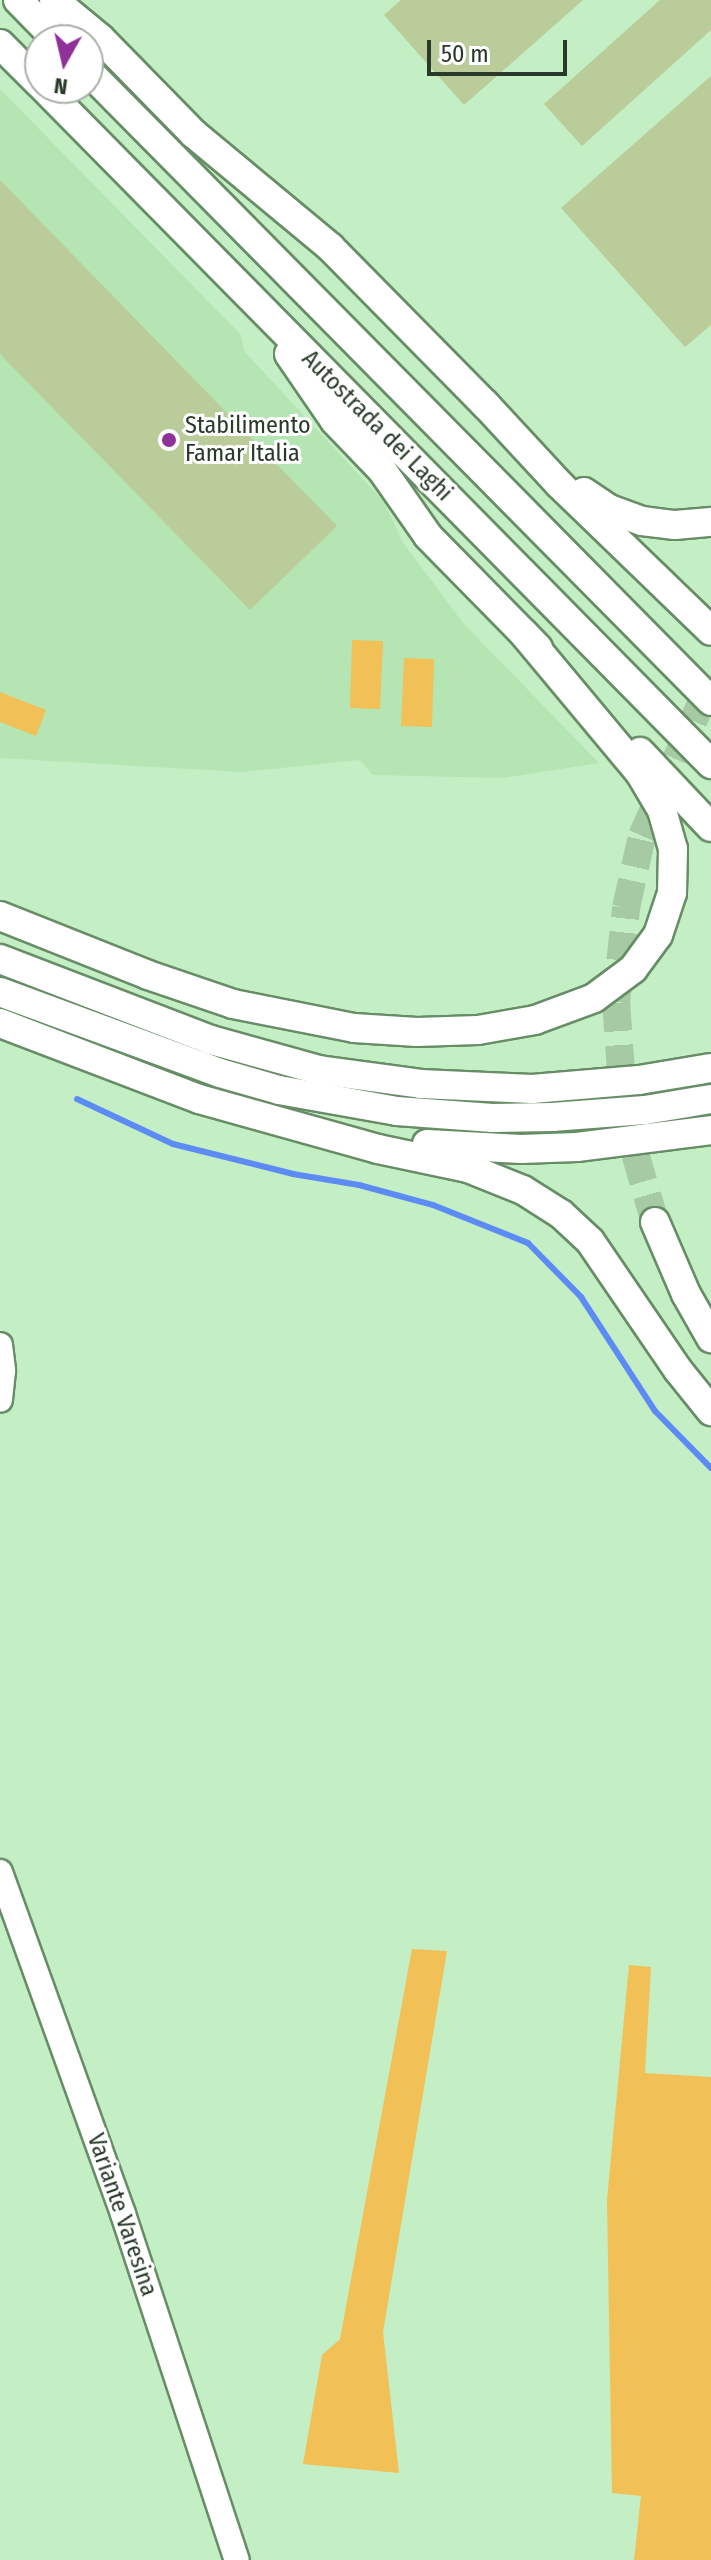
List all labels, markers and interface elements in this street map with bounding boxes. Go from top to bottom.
north arrow [24,24,104,104]
scale bar [431,24,571,74]
text: 50 m [441,40,489,68]
text: N [52,72,69,101]
street label: Autostrada dei Laghi [296,345,458,507]
place label: Stabilimento Famar Italia [185,412,311,468]
marker: Stabilimento Famar Italia [160,431,178,449]
street label: Variante Varesina [81,2130,163,2300]

